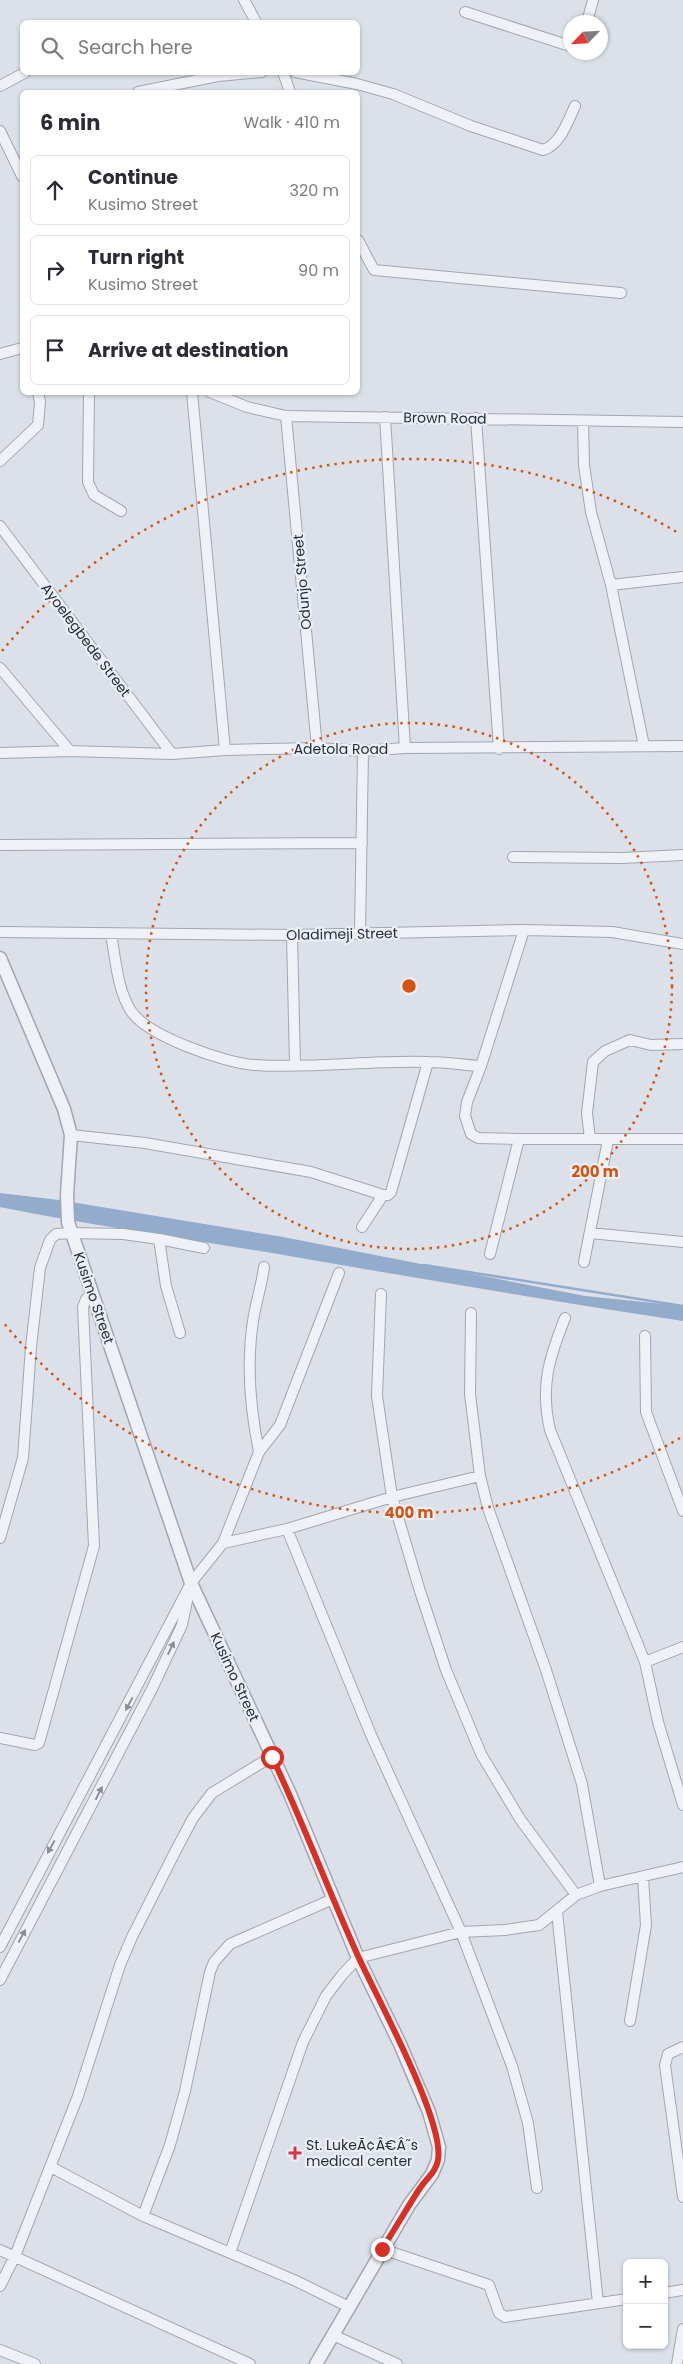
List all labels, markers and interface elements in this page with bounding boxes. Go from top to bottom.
north arrow [563,15,608,60]
search box [20,20,360,75]
icon: search [38,34,66,62]
text: Search here [78,34,192,61]
text: 6 min [40,108,100,137]
text: Walk · 410 m [243,111,340,134]
text: Continue [88,164,178,191]
icon: ahead [41,176,69,204]
text: 320 m [290,179,339,202]
text: Kusimo Street [88,193,198,216]
text: Turn right [88,244,184,271]
icon: right [41,256,69,284]
text: 90 m [298,259,339,282]
text: Kusimo Street [88,273,198,296]
icon: arrive [41,336,69,364]
text: Arrive at destination [88,337,289,364]
street label: Brown Road [403,407,487,429]
street label: Odunjo Street [288,534,316,630]
street label: Ayoelegbede Street [37,579,135,701]
street label: Adetola Road [294,739,388,759]
street label: Oladimeji Street [286,923,398,945]
centre of rings [400,977,418,995]
text: 200 m [571,1161,619,1182]
street label: Kusimo Street [69,1249,119,1347]
text: 400 m [385,1502,434,1523]
street label: Kusimo Street [206,1629,264,1725]
one-way arrow [167,1640,175,1655]
one-way arrow [125,1696,133,1711]
route start [261,1746,284,1769]
one-way arrow [95,1786,103,1800]
one-way arrow [47,1840,56,1853]
one-way arrow [18,1929,26,1944]
place label: St. LukeÃ¢Â€Â˜s medical center [306,2135,418,2171]
marker: St. LukeÃ¢Â€Â˜s medical center [288,2146,302,2160]
route end [371,2238,394,2261]
map controls [623,2259,668,2349]
button: + [623,2259,668,2304]
button: − [623,2304,668,2349]

